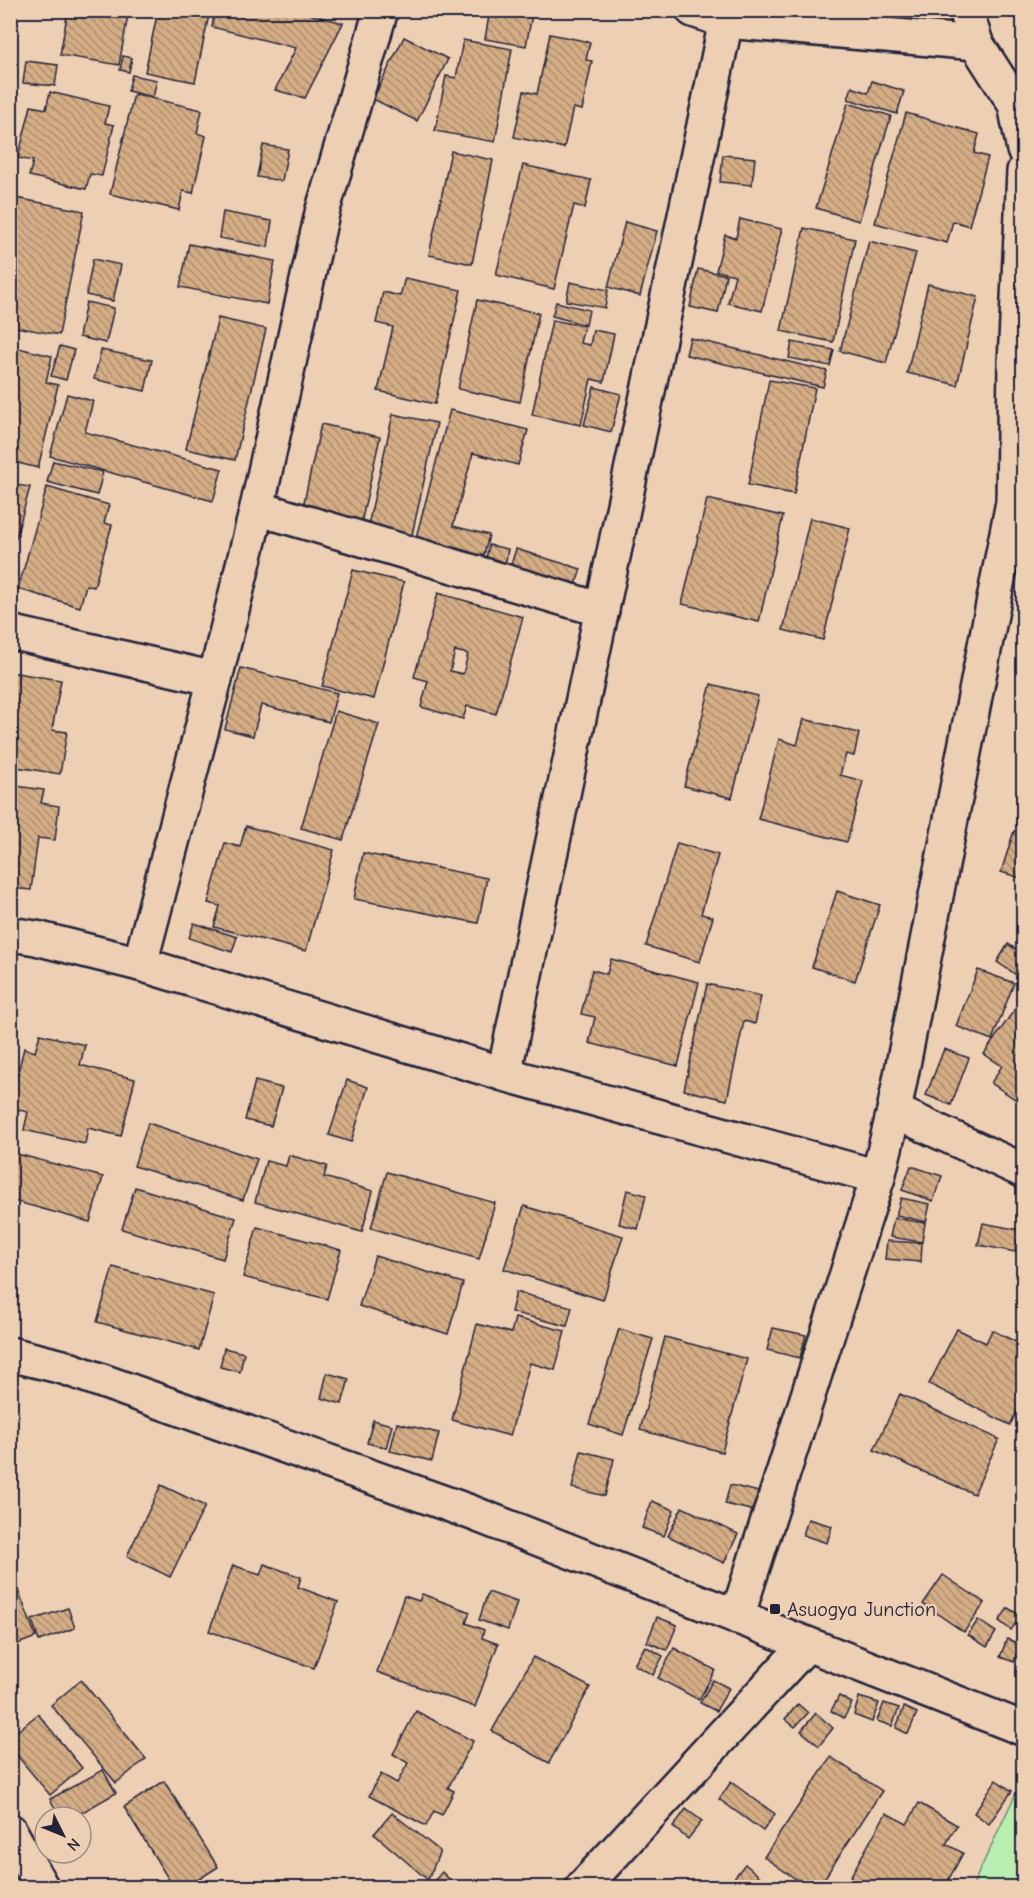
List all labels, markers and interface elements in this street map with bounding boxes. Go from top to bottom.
place label: Asuogya Junction [787,1598,936,1621]
marker: Asuogya Junction [768,1602,782,1616]
north arrow [33,1805,93,1865]
text: N [63,1835,83,1855]

